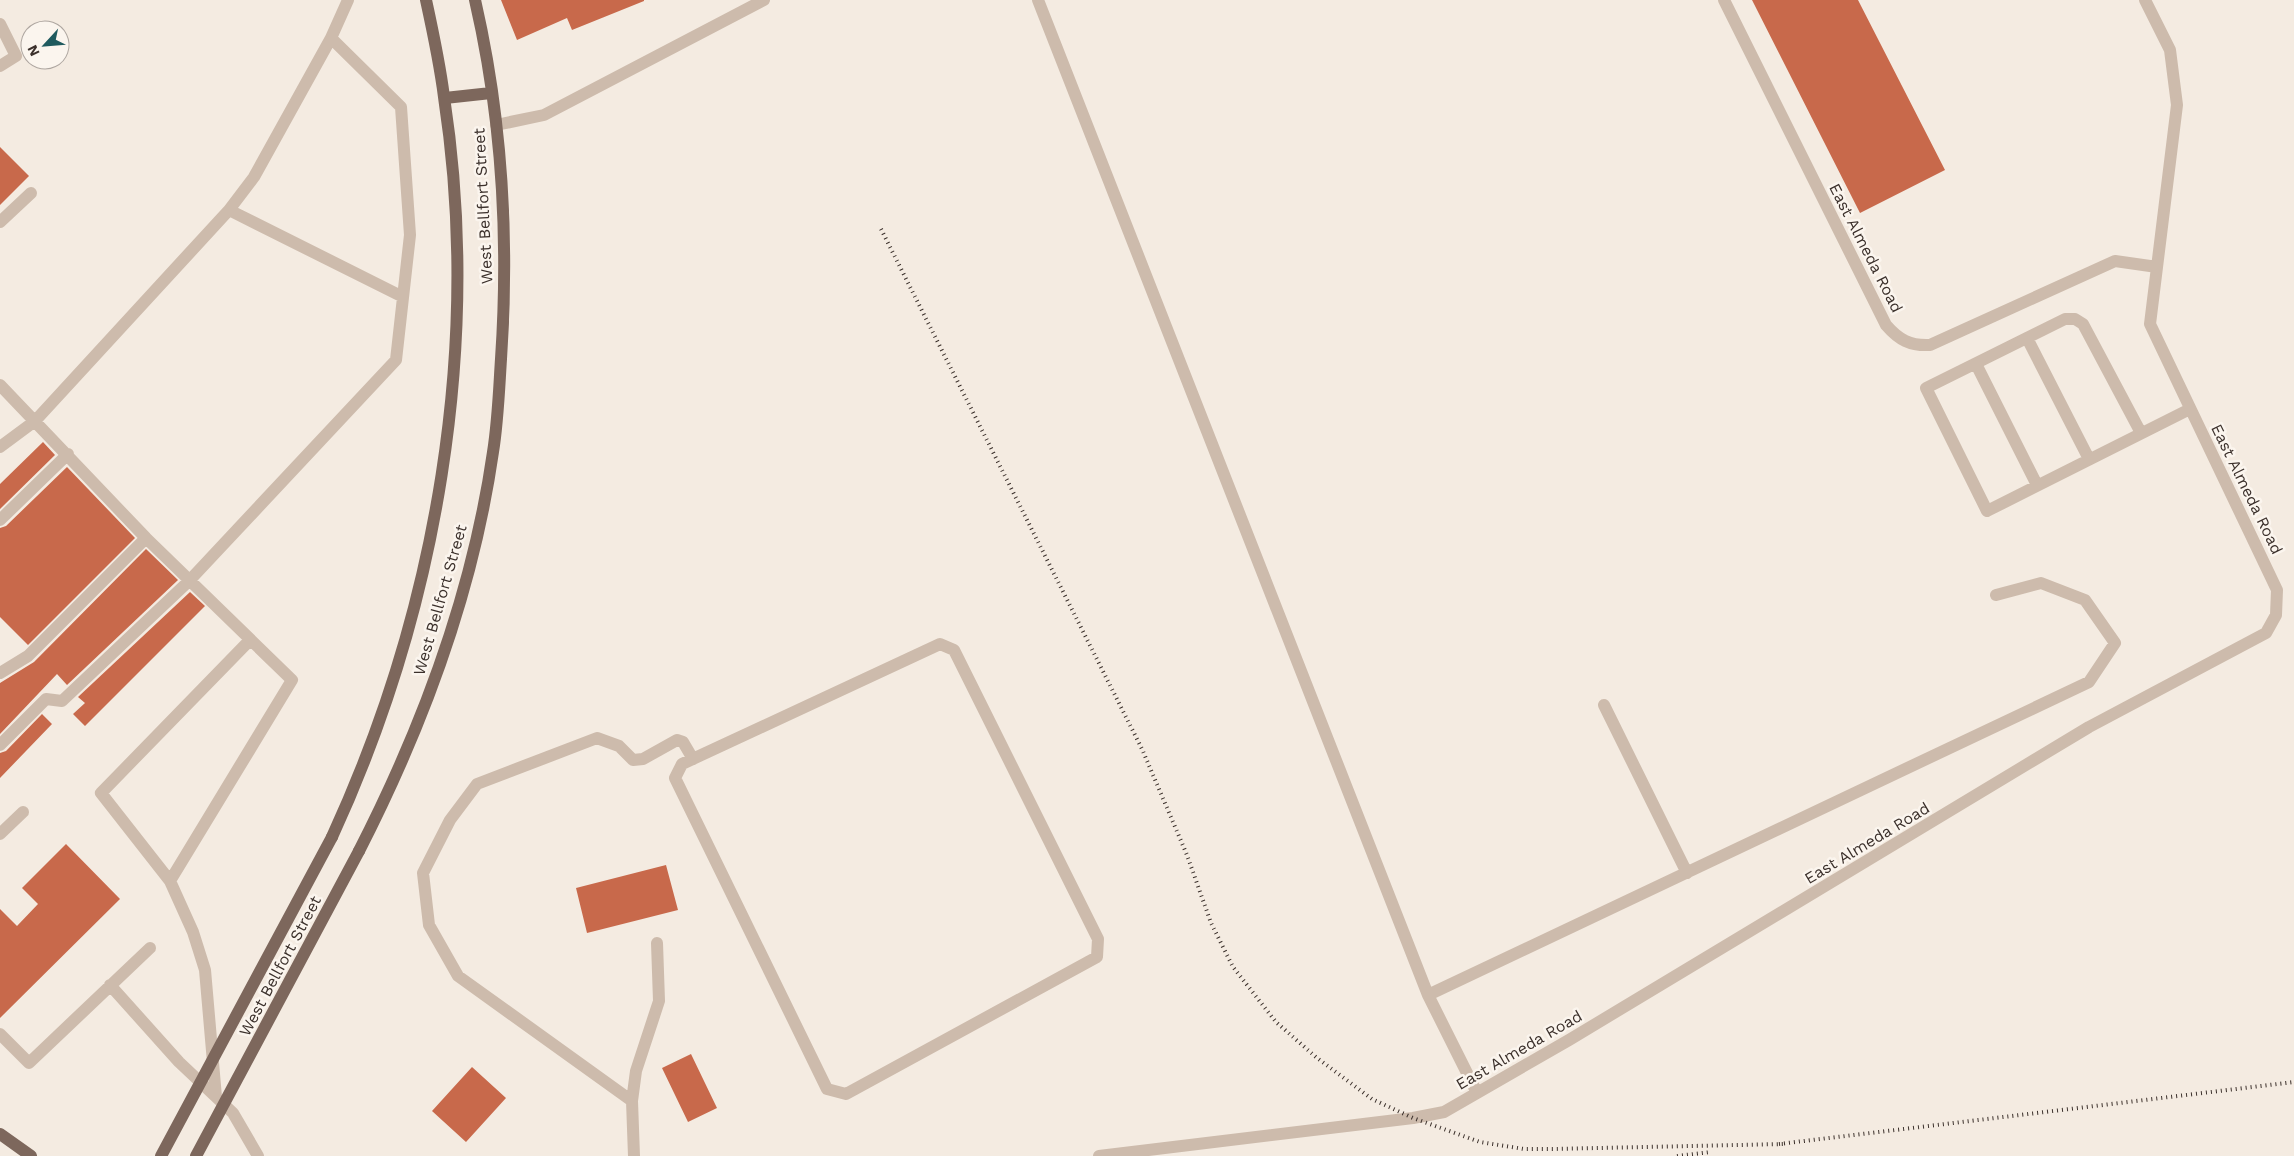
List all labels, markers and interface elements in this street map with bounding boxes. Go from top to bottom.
north arrow [20,20,70,70]
text: N [24,43,43,59]
street label: West Bellfort Street [469,127,497,284]
street label: East Almeda Road [1825,180,1907,316]
street label: East Almeda Road [2207,421,2287,557]
street label: West Bellfort Street [409,522,471,678]
street label: East Almeda Road [1801,798,1933,888]
street label: West Bellfort Street [235,892,325,1039]
street label: East Almeda Road [1453,1006,1585,1094]

